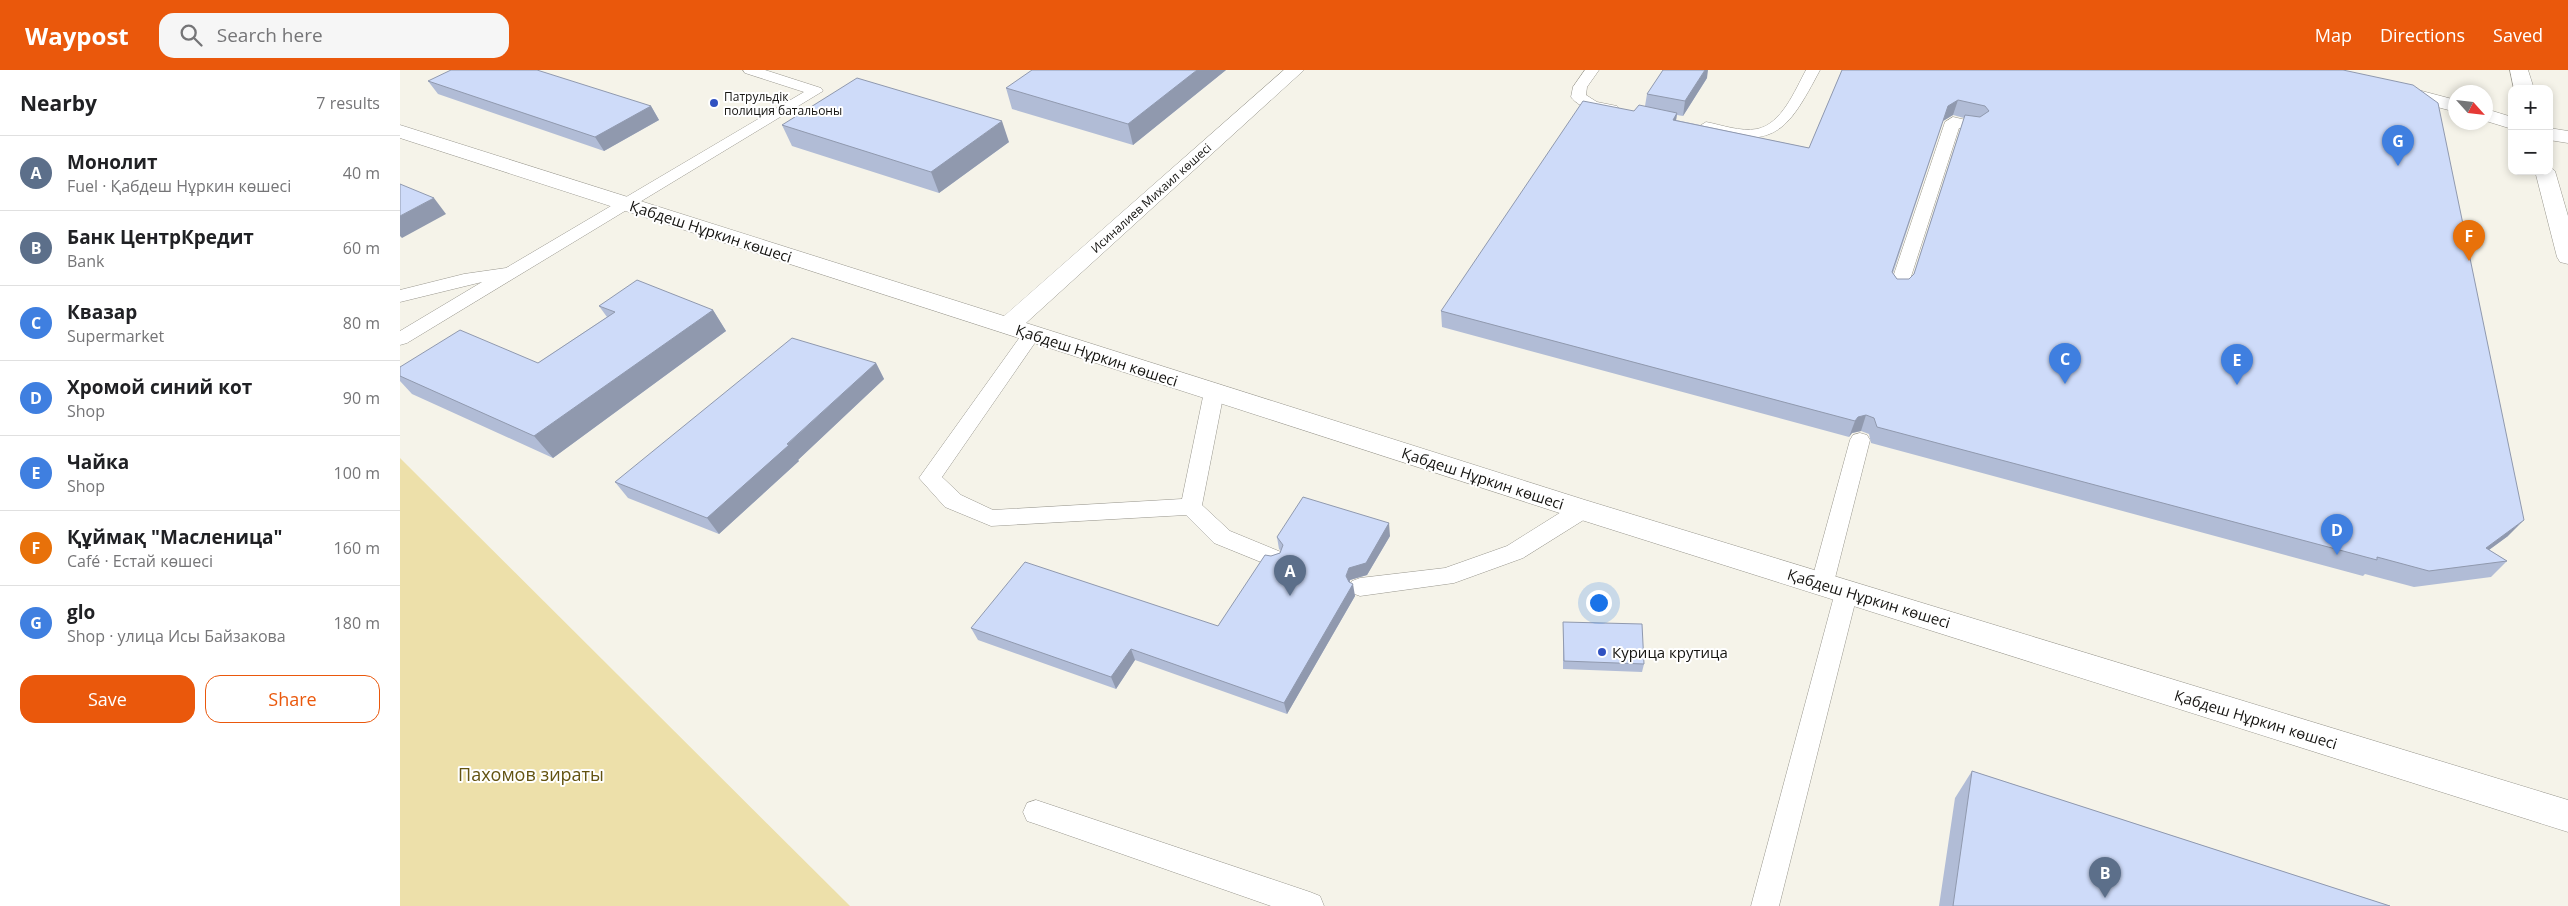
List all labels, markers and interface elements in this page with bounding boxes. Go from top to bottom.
search box [159,13,509,58]
text: Waypost [25,19,129,52]
icon: search [177,21,205,49]
text: Search here [217,22,323,48]
text: Map [2315,23,2352,47]
text: Directions [2380,23,2465,47]
text: Saved [2493,23,2543,47]
north arrow [2448,85,2493,130]
map controls [2508,85,2553,175]
button: + [2508,85,2553,130]
place label: Патрульдік полиция батальоны [724,88,842,119]
text: Nearby [20,89,97,117]
text: 7 results [316,92,380,114]
marker: Патрульдік полиция батальоны [708,97,720,109]
pin: G [2382,125,2414,166]
button: − [2508,130,2553,175]
street label: Исиналиев Михаил көшесі [1087,139,1215,257]
text: Монолит [67,149,157,175]
text: A [30,162,42,184]
text: 40 m [343,162,380,184]
text: Fuel · Қабдеш Нұркин көшесі [67,175,291,197]
street label: Қабдеш Нұркин көшесі [627,195,795,267]
pin: F [2453,220,2485,261]
text: Банк ЦентрКредит [67,224,254,250]
text: B [31,237,41,259]
text: 60 m [343,237,380,259]
text: Bank [67,250,104,272]
text: Квазар [67,299,137,325]
text: C [31,312,41,334]
text: 80 m [343,312,380,334]
street label: Қабдеш Нұркин көшесі [1013,319,1181,391]
text: Supermarket [67,325,164,347]
pin: C [2049,343,2081,384]
pin: E [2221,344,2253,385]
text: Хромой синий кот [67,374,252,400]
text: D [30,387,42,409]
text: 90 m [343,387,380,409]
text: Shop [67,400,105,422]
street label: Қабдеш Нұркин көшесі [1399,442,1567,514]
text: Чайка [67,449,129,475]
text: E [32,462,40,484]
text: 100 m [334,462,380,484]
text: Shop [67,475,105,497]
pin: D [2321,514,2353,555]
text: Құймақ "Масленица" [67,524,282,550]
text: F [32,537,40,559]
text: 160 m [334,537,380,559]
text: Café · Естай көшесі [67,550,213,572]
pin: A [1274,555,1306,596]
street label: Қабдеш Нұркин көшесі [1785,564,1953,632]
your location [1586,590,1612,616]
text: glo [67,599,95,625]
text: G [30,612,42,634]
text: 180 m [334,612,380,634]
text: Shop · улица Исы Байзакова [67,625,286,647]
place label: Курица крутица [1612,642,1728,662]
marker: Курица крутица [1596,646,1608,658]
button: Save [20,675,195,723]
button: Share [205,675,380,723]
street label: Қабдеш Нұркин көшесі [2172,685,2340,753]
park label: Пахомов зираты [458,762,604,786]
pin: B [2089,857,2121,898]

